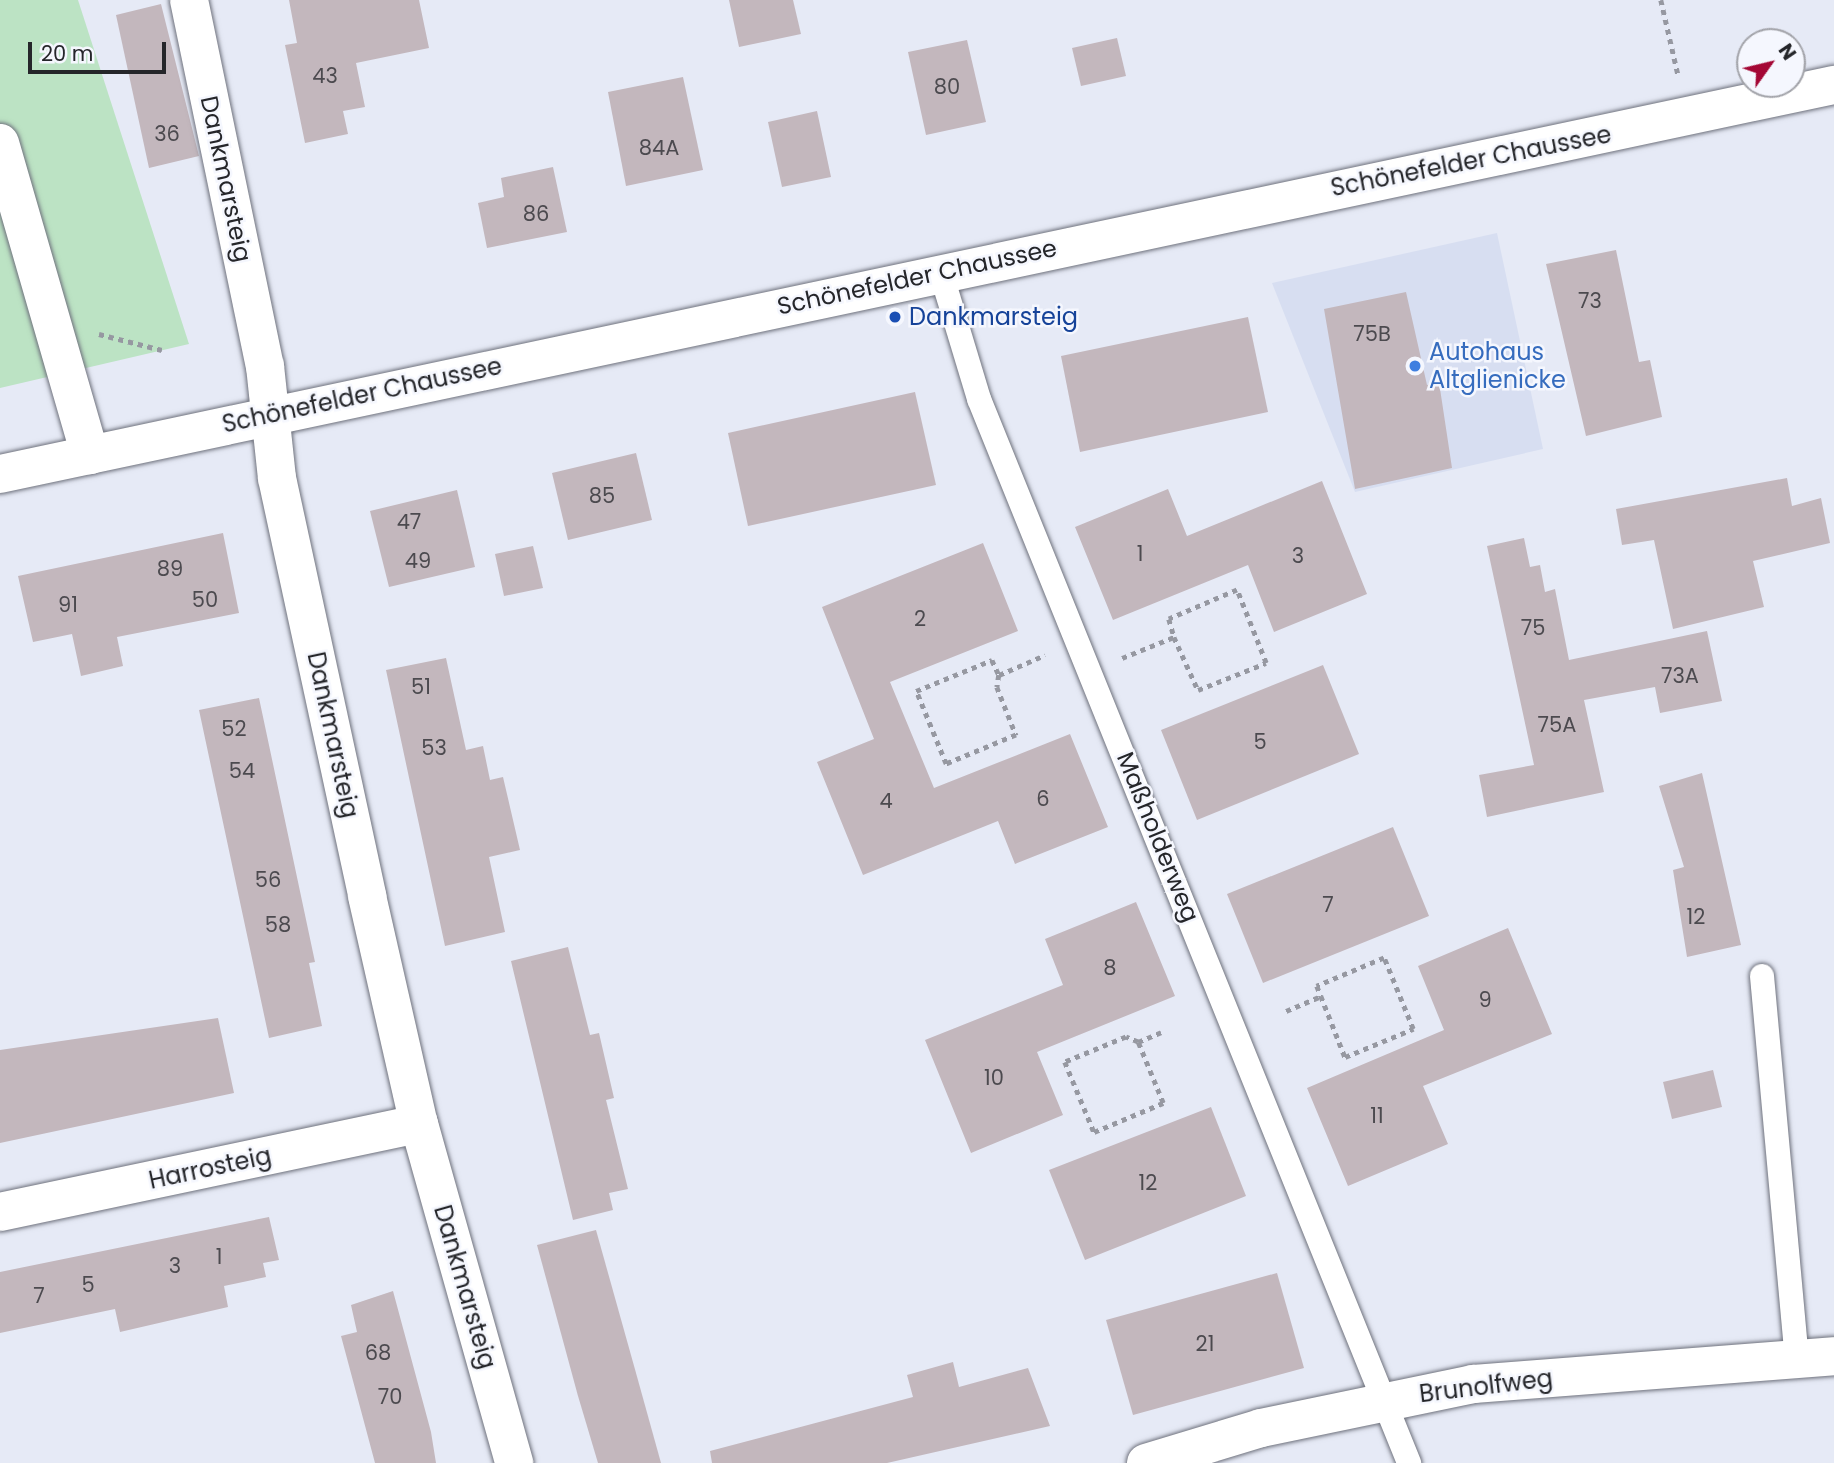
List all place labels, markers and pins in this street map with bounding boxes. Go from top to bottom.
place label: Dankmarsteig [909,303,1078,331]
marker: Dankmarsteig [887,309,903,325]
place label: Autohaus Altglienicke [1429,338,1566,394]
marker: Autohaus Altglienicke [1407,358,1423,374]

